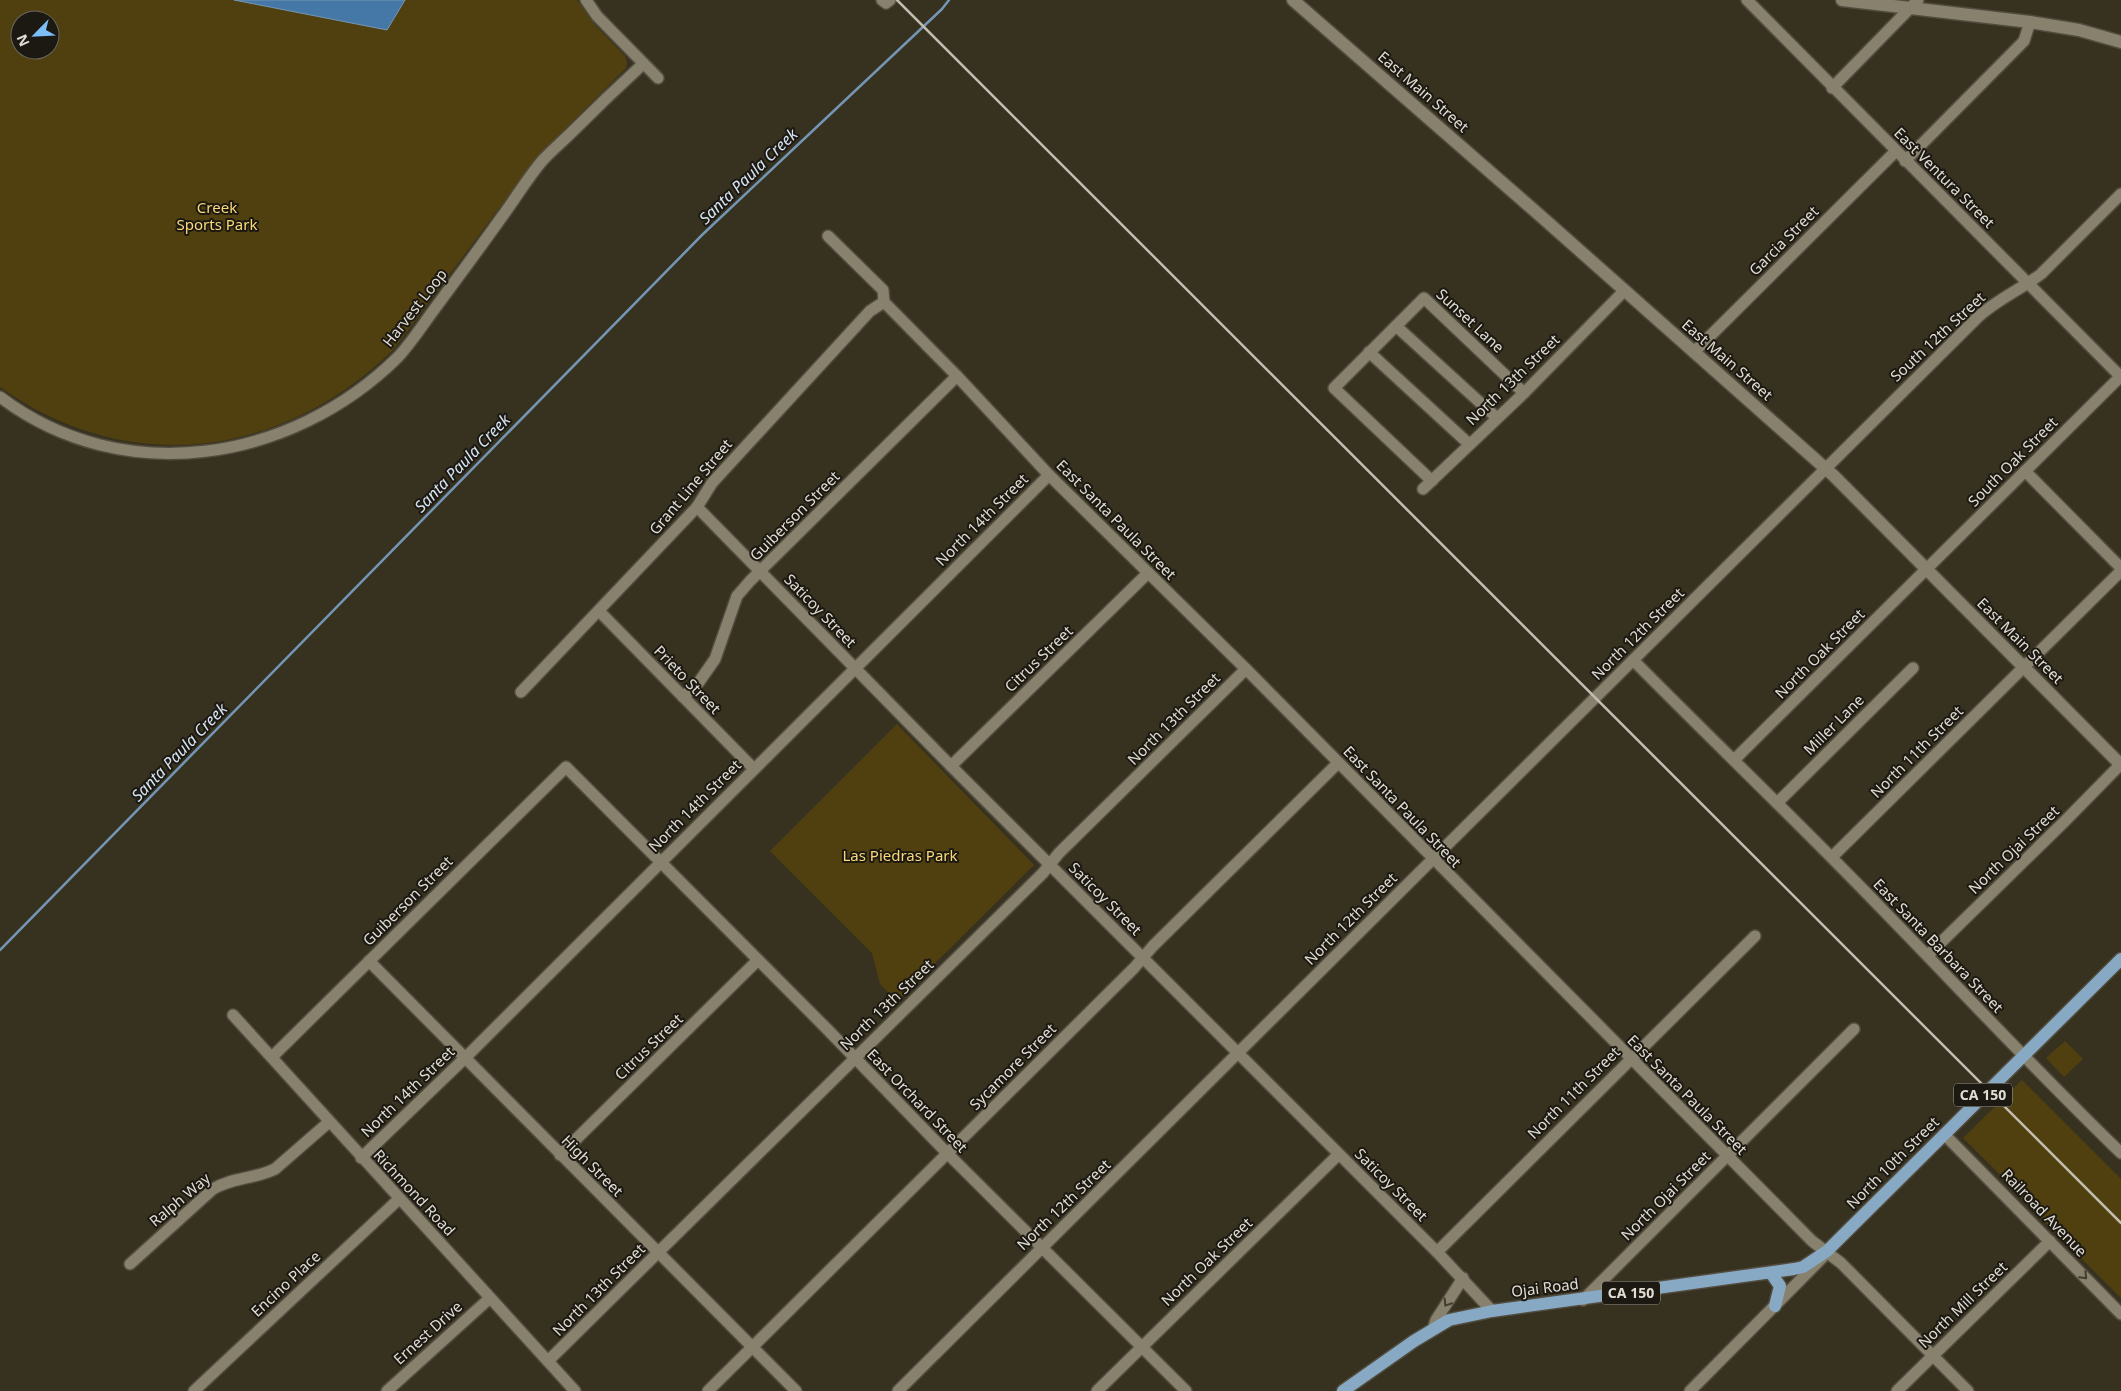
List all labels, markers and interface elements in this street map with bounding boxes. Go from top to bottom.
north arrow [10,10,60,60]
text: N [12,31,34,50]
street label: East Main Street [1374,46,1474,137]
water label: Santa Paula Creek [694,122,803,229]
street label: East Ventura Street [1890,123,2000,232]
park label: Creek Sports Park [177,197,257,234]
street label: Garcia Street [1744,201,1823,279]
street label: Harvest Loop [378,264,451,350]
street label: Sunset Lane [1433,284,1509,357]
street label: South 12th Street [1886,287,1989,385]
street label: East Main Street [1678,314,1778,405]
street label: North 13th Street [1461,329,1564,429]
water label: Santa Paula Creek [409,408,516,517]
street label: South Oak Street [1963,412,2062,510]
street label: Grant Line Street [644,434,737,538]
street label: East Santa Paula Street [1052,455,1181,584]
street label: Guiberson Street [745,466,844,565]
street label: North 14th Street [931,468,1032,570]
street label: Saticoy Street [780,569,861,652]
street label: North 12th Street [1587,582,1688,684]
street label: East Main Street [1973,593,2069,688]
street label: North Oak Street [1770,604,1869,703]
street label: Citrus Street [1000,620,1077,696]
street label: Prieto Street [650,641,726,718]
street label: North 13th Street [1123,667,1224,769]
street label: Miller Lane [1799,690,1868,759]
water label: Santa Paula Creek [126,697,233,806]
street label: North 11th Street [1866,700,1967,802]
street label: East Santa Paula Street [1339,741,1466,872]
street label: North 14th Street [644,754,745,856]
street label: North Ojai Street [1964,800,2063,898]
park label: Las Piedras Park [842,845,958,865]
street label: Guiberson Street [358,851,457,950]
street label: Saticoy Street [1065,858,1147,939]
street label: North 12th Street [1300,867,1401,969]
street label: East Santa Barbara Street [1869,874,2008,1017]
street label: North 13th Street [835,954,938,1054]
street label: Citrus Street [610,1008,687,1084]
street label: Sycamore Street [965,1018,1060,1114]
street label: East Santa Paula Street [1623,1030,1752,1159]
street label: North 14th Street [356,1041,459,1141]
street label: North 11th Street [1523,1041,1624,1143]
street label: East Orchard Street [863,1044,973,1157]
road number: CA 150 [1954,1084,2012,1106]
street label: North 10th Street [1842,1111,1943,1213]
street label: High Street [558,1130,628,1201]
street label: Saticoy Street [1351,1144,1433,1225]
street label: Richmond Road [369,1145,460,1240]
street label: North Ojai Street [1616,1146,1715,1244]
street label: North 12th Street [1012,1154,1115,1254]
street label: Railroad Avenue [1998,1164,2092,1260]
street label: Ralph Way [145,1168,214,1231]
street label: North Oak Street [1156,1212,1257,1310]
street label: North 13th Street [548,1238,649,1340]
street label: Encino Place [246,1246,324,1321]
street label: North Mill Street [1914,1256,2011,1352]
one-way arrow [2078,1270,2087,1279]
street label: Ojai Road [1510,1273,1580,1301]
road number: CA 150 [1602,1282,1660,1305]
street label: Ernest Drive [389,1296,466,1368]
one-way arrow [1444,1298,1453,1307]

